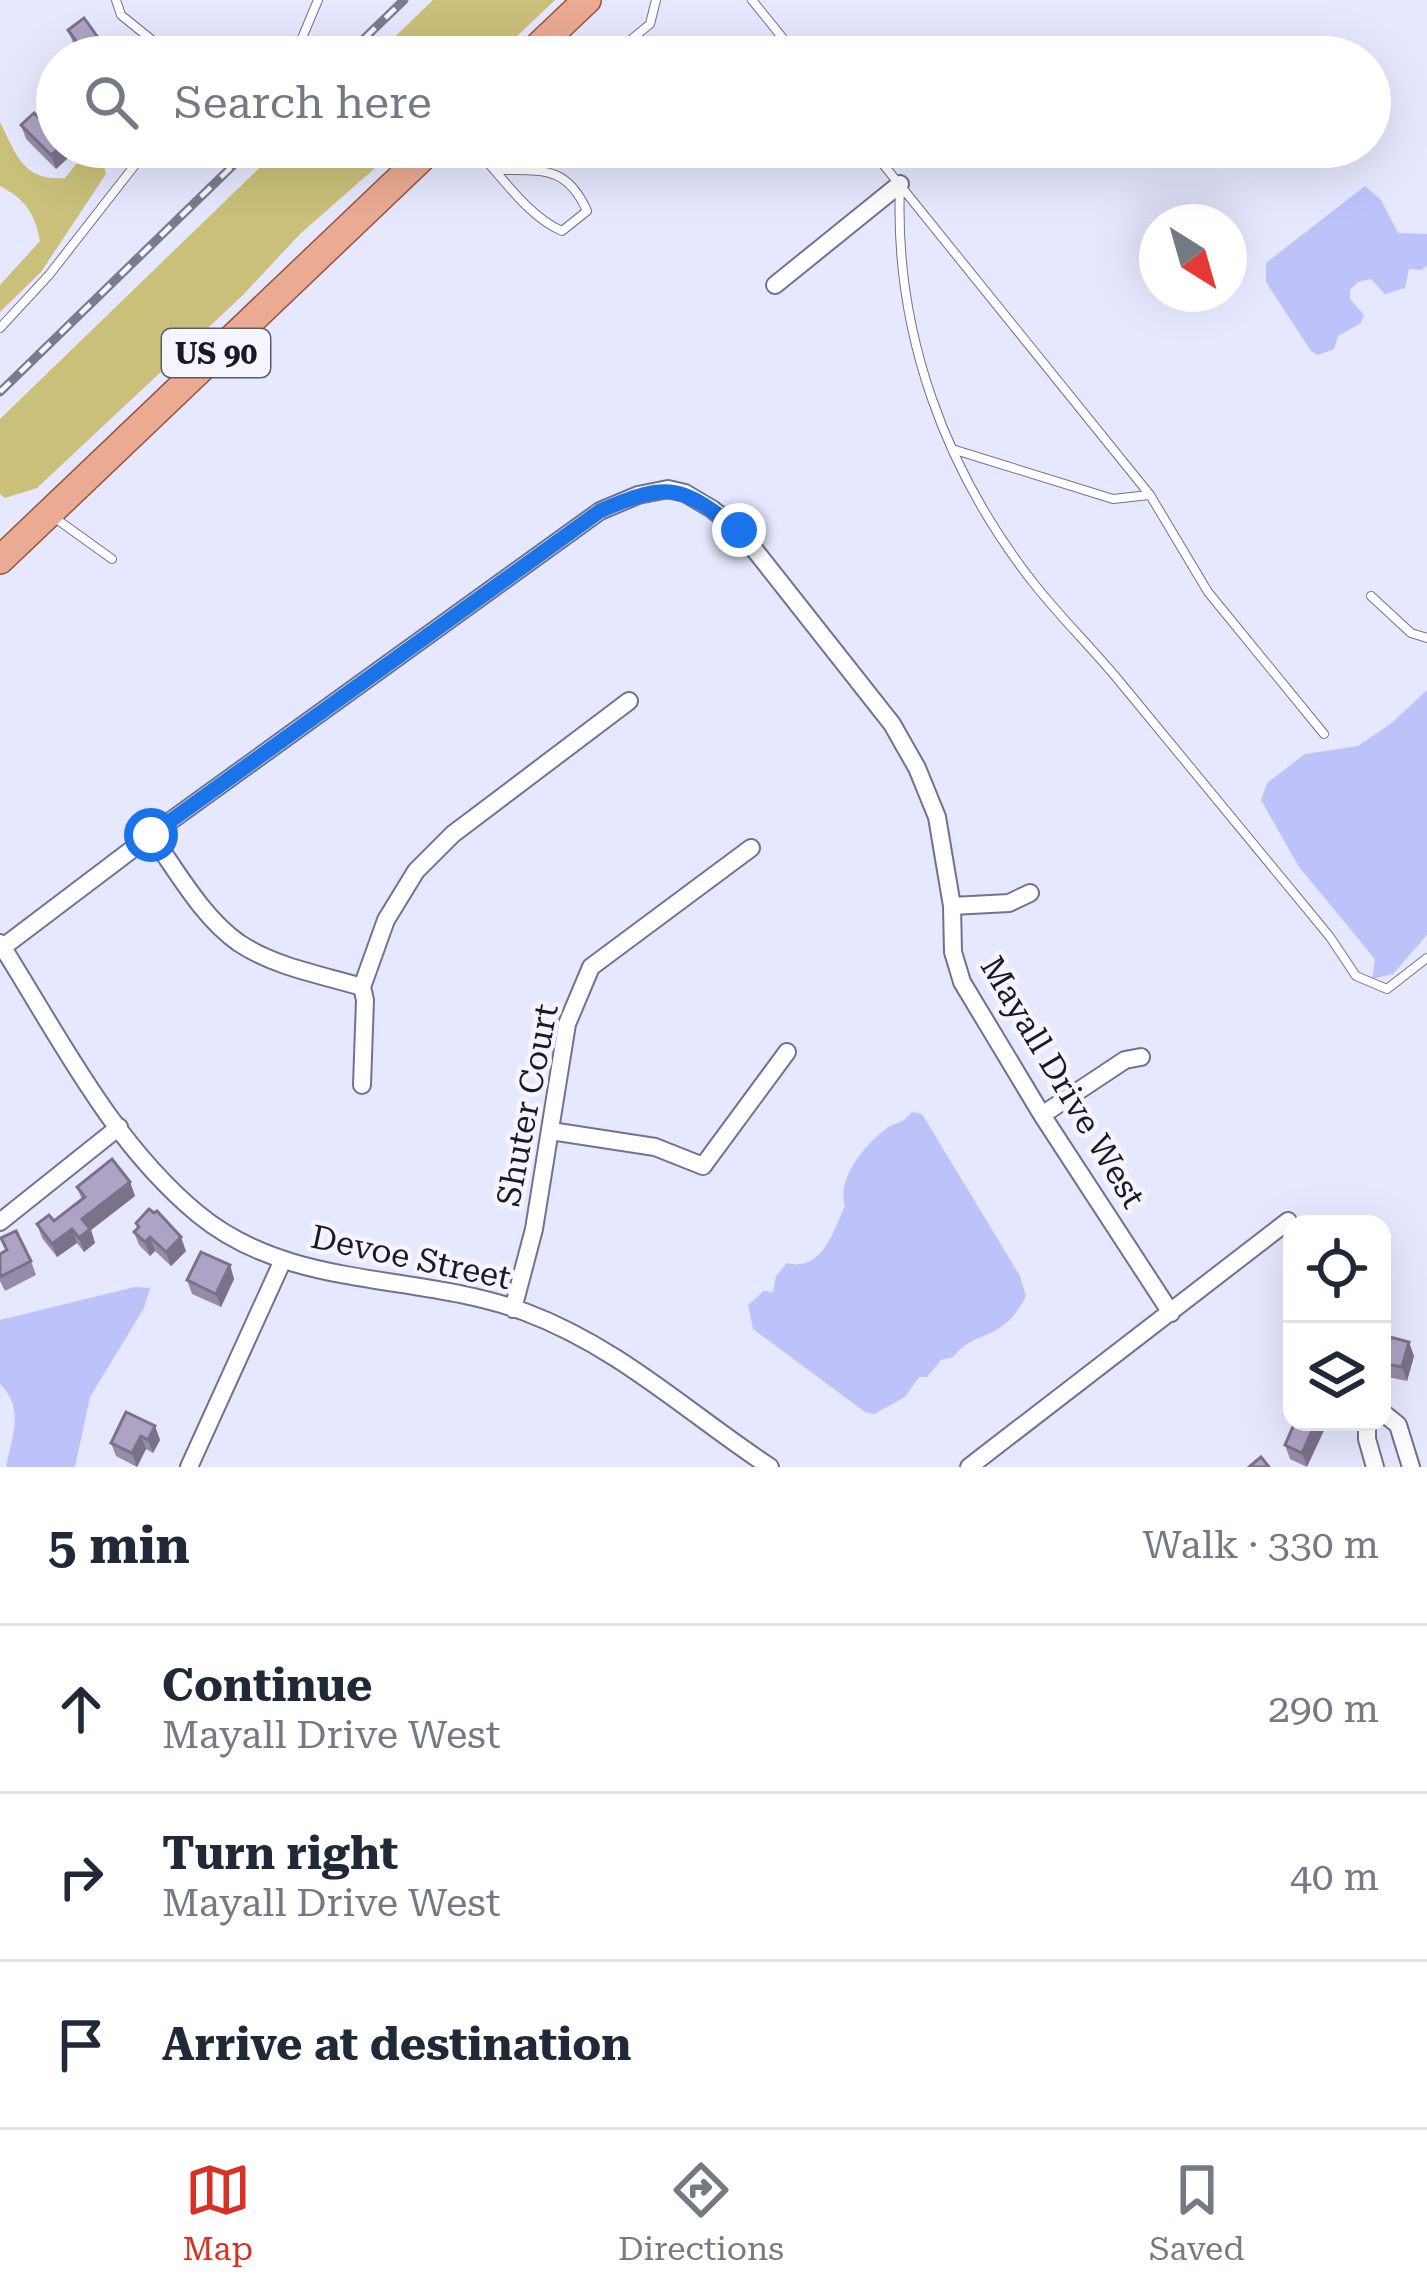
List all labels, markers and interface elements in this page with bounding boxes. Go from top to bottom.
search box [36,36,1391,168]
icon: search [78,69,144,135]
text: Search here [174,76,432,129]
north arrow [1139,204,1247,312]
road number: US 90 [162,329,270,377]
route end [712,503,766,557]
route start [124,808,178,862]
street label: Mayall Drive West [973,949,1153,1215]
street label: Shuter Court [488,1001,566,1209]
map controls [1283,1215,1391,1431]
button: locate [1283,1215,1391,1323]
street label: Devoe Street [308,1217,514,1297]
button: layers [1283,1323,1391,1431]
text: 5 min [48,1516,190,1575]
text: Walk · 330 m [1143,1522,1379,1568]
text: Continue [162,1659,373,1712]
icon: ahead [48,1676,114,1742]
text: 290 m [1268,1686,1379,1732]
text: Mayall Drive West [162,1712,500,1758]
text: Turn right [162,1827,398,1880]
icon: right [48,1844,114,1910]
text: 40 m [1290,1854,1379,1900]
text: Mayall Drive West [162,1880,500,1926]
icon: arrive [48,2012,114,2078]
text: Arrive at destination [162,2018,631,2071]
tab: Map [182,2157,253,2268]
tab: Directions [618,2157,784,2268]
tab: Saved [1149,2157,1245,2268]

